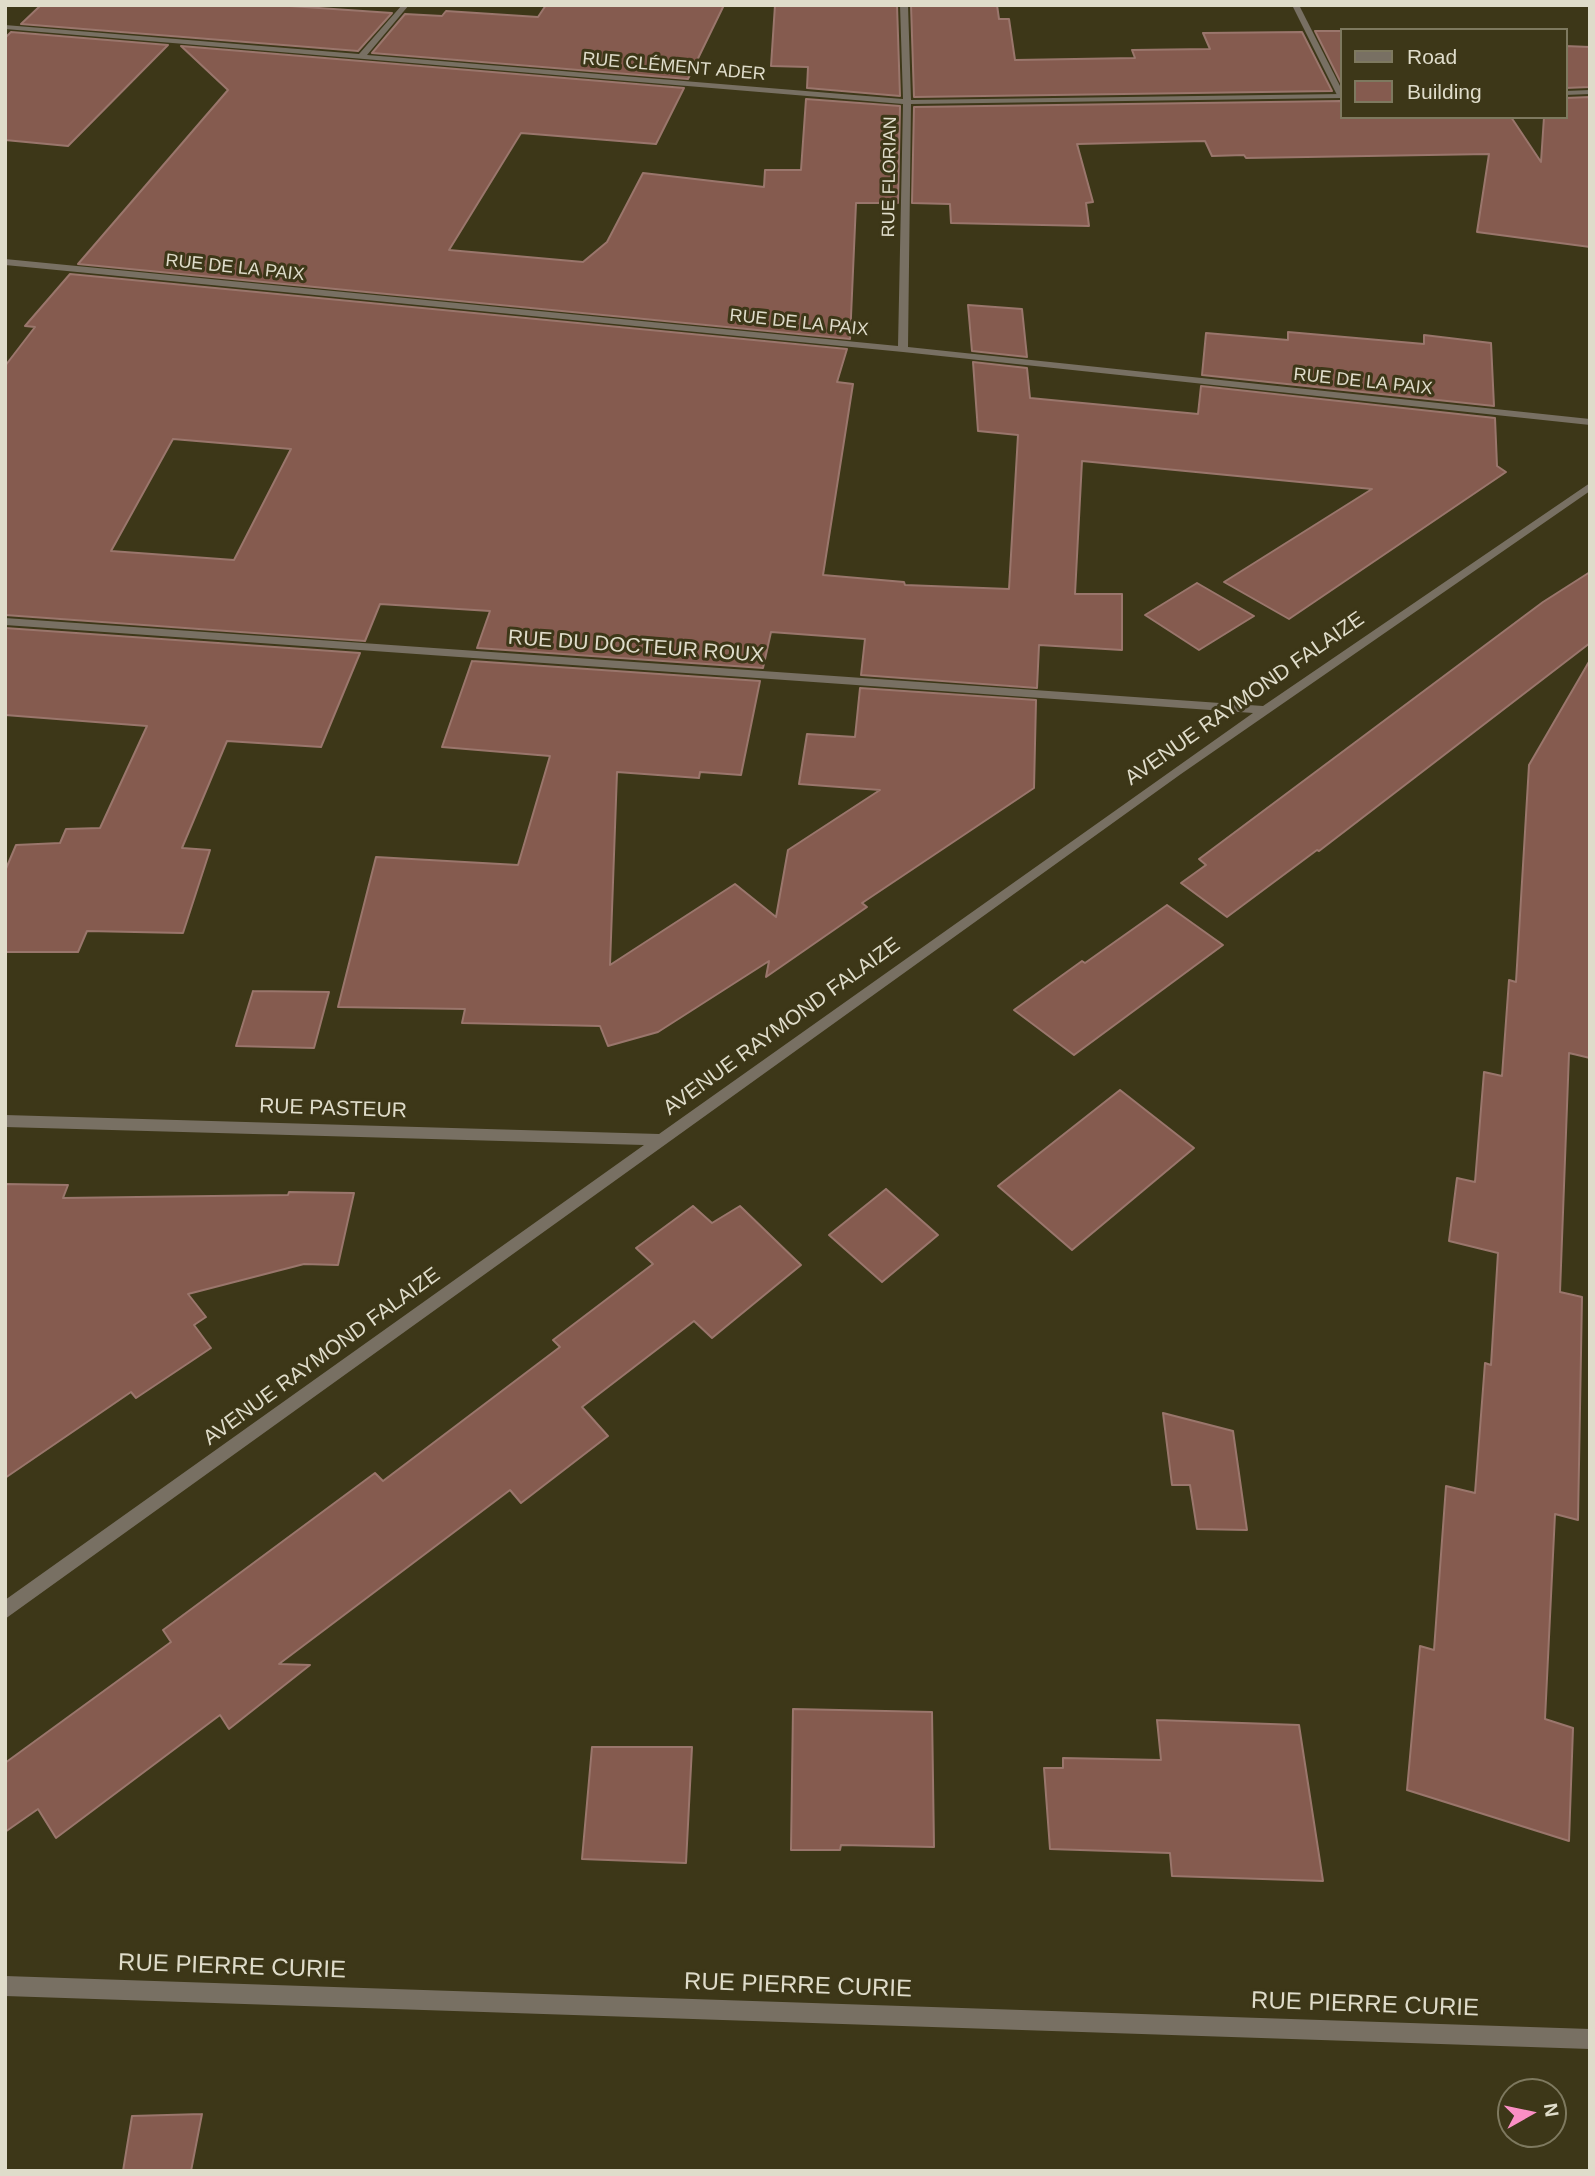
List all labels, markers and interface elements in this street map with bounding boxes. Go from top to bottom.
legend [1340,28,1567,119]
text: Road [1407,45,1457,68]
street label: RUE CLÉMENT ADER [581,48,767,86]
text: Building [1407,80,1482,103]
street label: RUE FLORIAN [878,116,902,238]
street label: RUE DE LA PAIX [164,250,306,286]
street label: RUE DE LA PAIX [728,305,870,341]
street label: RUE DE LA PAIX [1292,364,1434,400]
street label: AVENUE RAYMOND FALAIZE [1121,607,1369,791]
street label: RUE DU DOCTEUR ROUX [507,625,765,669]
street label: AVENUE RAYMOND FALAIZE [659,933,905,1121]
street label: RUE PASTEUR [259,1094,407,1124]
street label: AVENUE RAYMOND FALAIZE [199,1263,445,1451]
street label: RUE PIERRE CURIE [118,1949,346,1985]
street label: RUE PIERRE CURIE [684,1968,912,2004]
street label: RUE PIERRE CURIE [1251,1987,1479,2023]
north arrow [1497,2078,1567,2148]
text: N [1540,2102,1563,2118]

